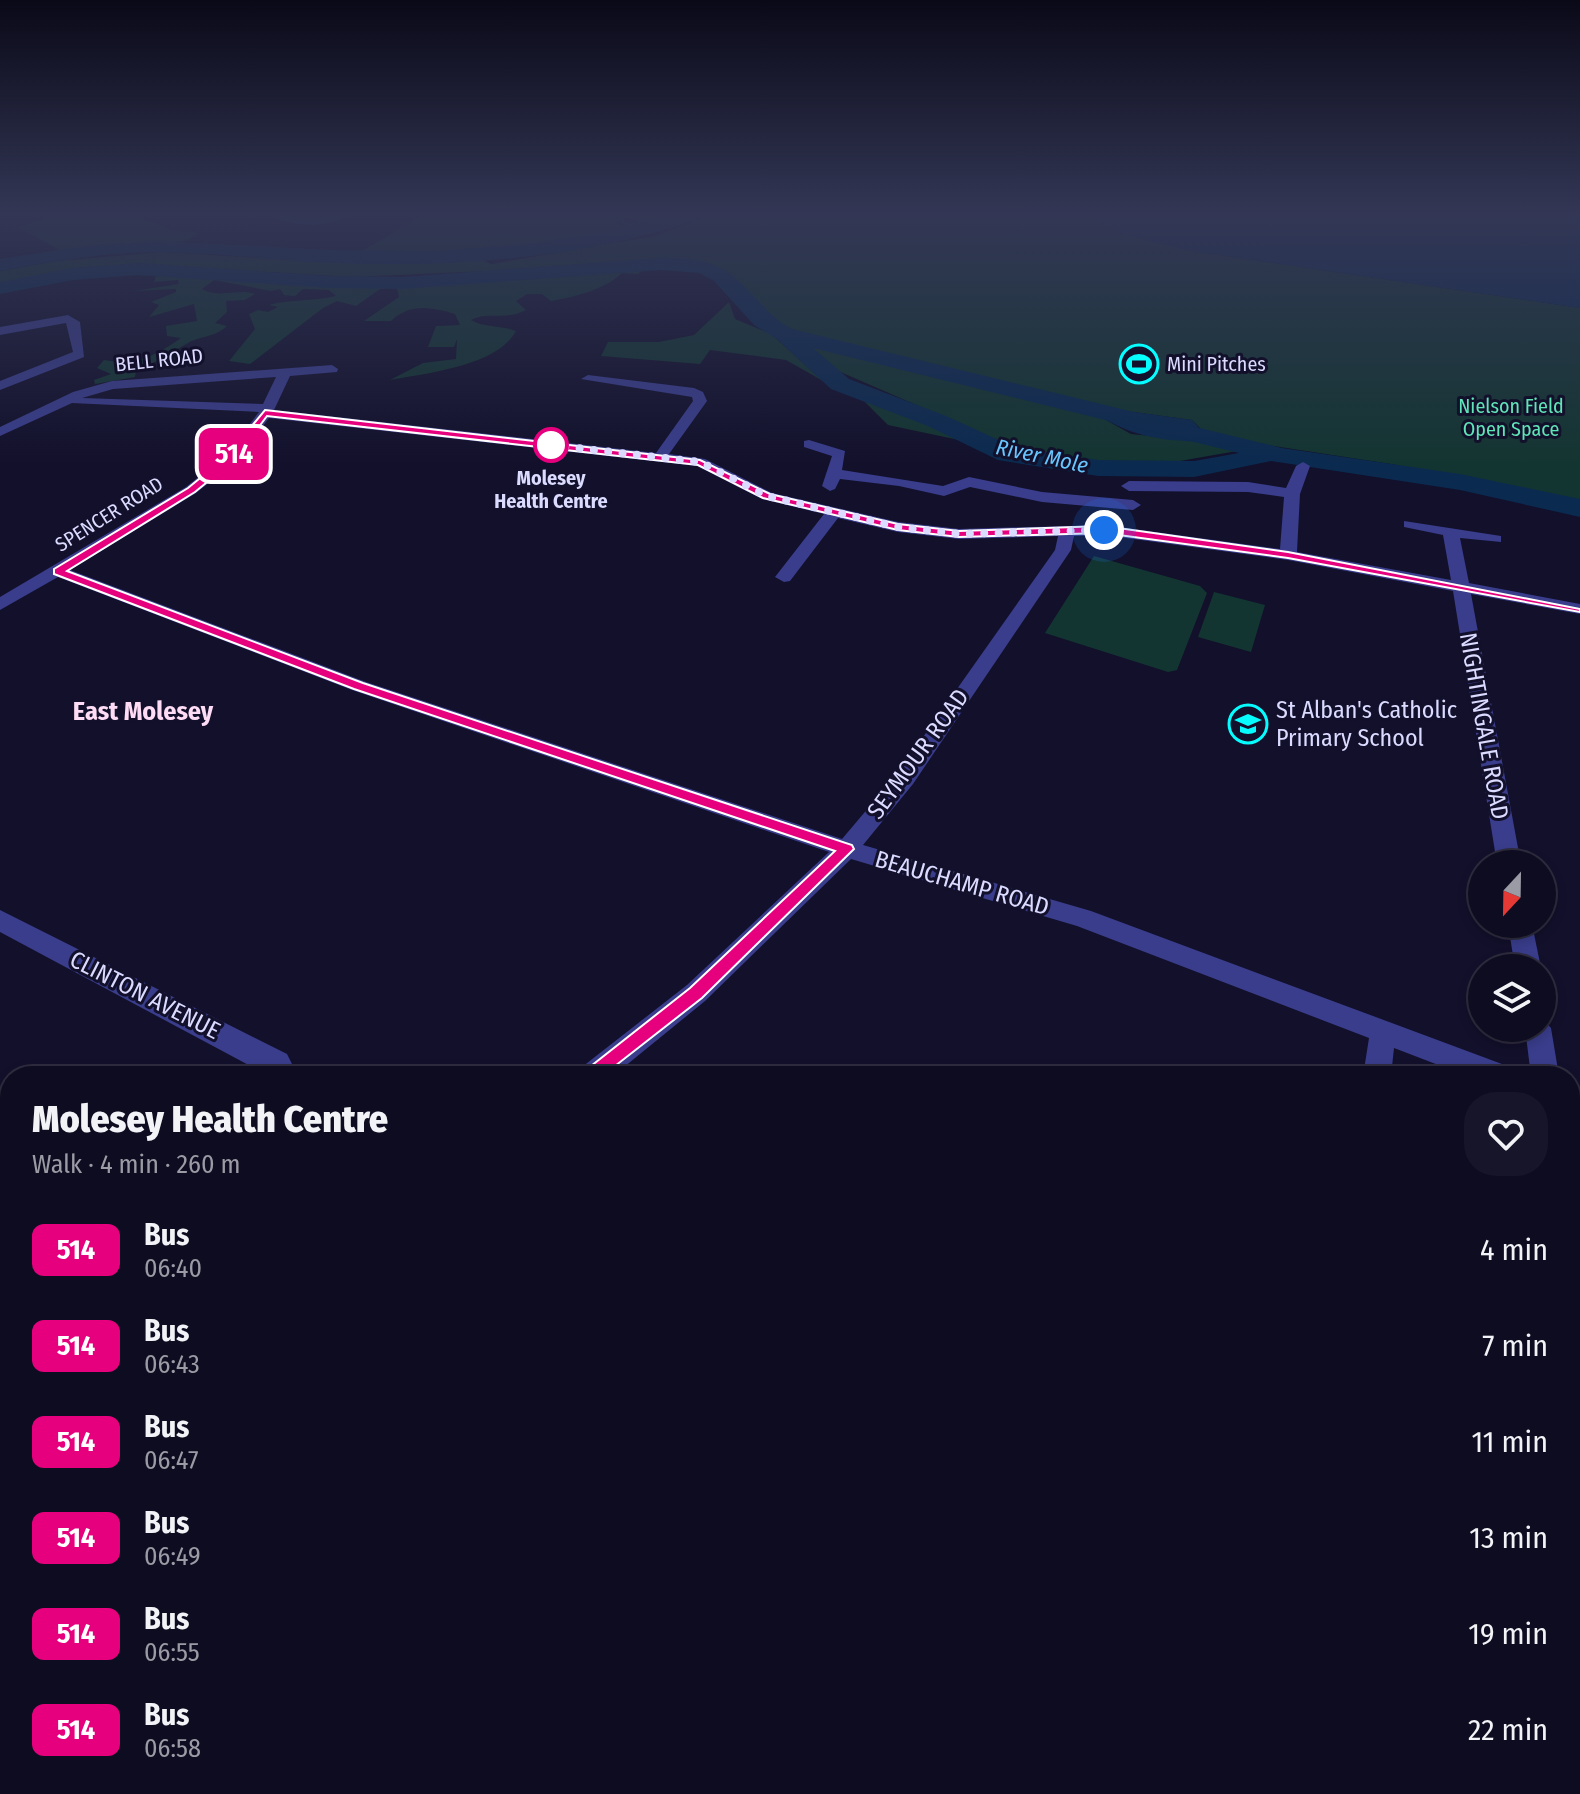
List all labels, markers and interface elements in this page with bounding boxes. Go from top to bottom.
street label: BELL ROAD [114,343,204,377]
sports icon: Mini Pitches [1118,343,1160,385]
place label: Mini Pitches [1167,352,1266,376]
park label: Nielson Field Open Space [1458,394,1564,441]
line badge: 514 [188,428,280,480]
marker: Molesey Health Centre [534,428,568,462]
water label: River Mole [994,433,1090,479]
text: 514 [215,437,253,470]
place label: Molesey Health Centre [494,466,608,513]
street label: SPENCER ROAD [51,471,167,557]
your location [1084,510,1124,550]
street label: NIGHTINGALE ROAD [1454,630,1514,822]
street label: SEYMOUR ROAD [862,684,974,824]
district label: East Molesey [73,696,214,727]
place label: St Alban's Catholic Primary School [1276,696,1457,752]
school or university icon: St Alban's Catholic Primary School [1227,703,1269,745]
street label: BEAUCHAMP ROAD [872,845,1052,921]
north arrow [1468,850,1556,938]
map controls [1468,850,1556,1042]
street label: CLINTON AVENUE [65,945,225,1045]
button: layers [1468,954,1556,1042]
button: heart [1464,1092,1548,1176]
text: Molesey Health Centre [32,1096,388,1142]
text: Walk · 4 min · 260 m [32,1149,241,1180]
text: Bus [144,1217,189,1253]
text: 4 min [1480,1232,1548,1268]
text: 514 [57,1233,95,1266]
text: 06:40 [144,1253,202,1284]
text: Bus [144,1313,189,1349]
text: 7 min [1482,1328,1548,1364]
text: 514 [57,1329,95,1362]
text: 06:43 [144,1349,200,1380]
text: Bus [144,1409,189,1445]
text: 11 min [1472,1424,1548,1460]
text: 514 [57,1425,95,1458]
text: 06:47 [144,1445,198,1476]
text: Bus [144,1505,189,1541]
text: 13 min [1469,1520,1548,1556]
text: 514 [57,1521,95,1554]
text: 06:49 [144,1541,201,1572]
text: Bus [144,1601,189,1637]
text: 19 min [1468,1616,1548,1652]
text: 514 [57,1617,95,1650]
text: 06:55 [144,1637,200,1668]
text: Bus [144,1697,189,1733]
text: 22 min [1468,1712,1548,1748]
text: 514 [57,1713,95,1746]
text: 06:58 [144,1733,201,1764]

